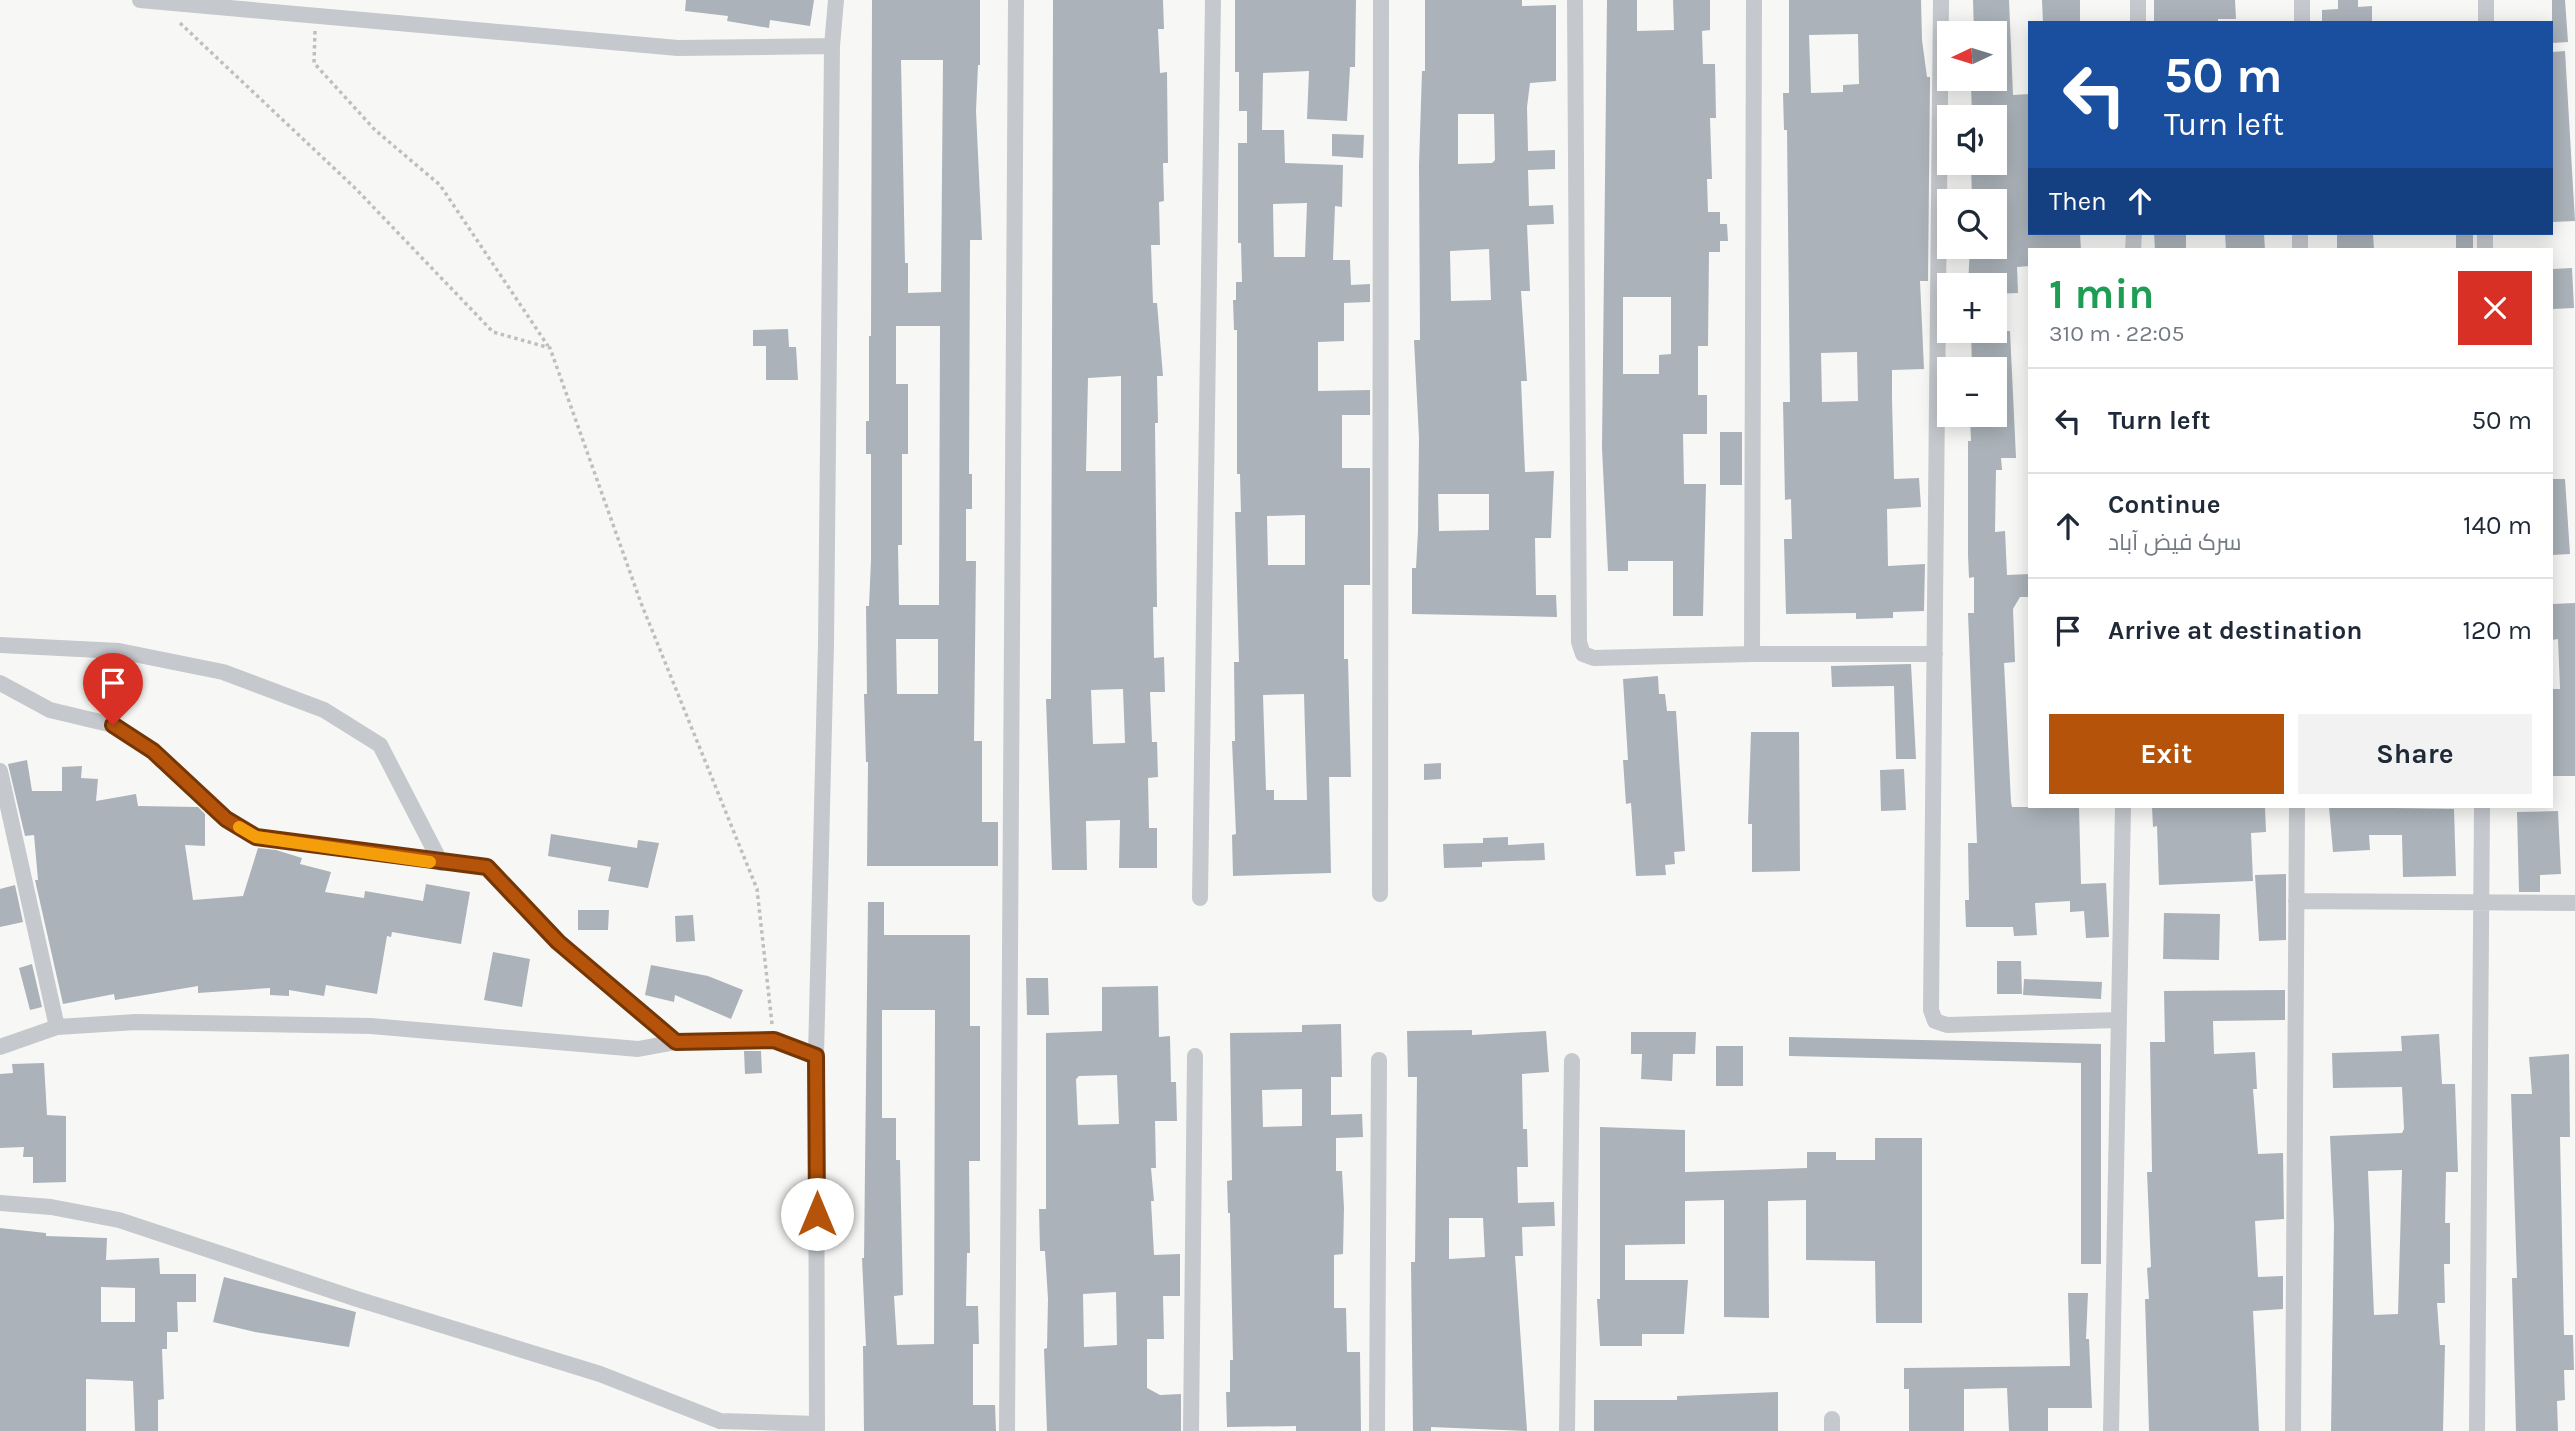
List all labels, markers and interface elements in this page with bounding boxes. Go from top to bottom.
north arrow [1937,21,2007,91]
map controls [1937,21,2007,427]
text: 50 m [2164,47,2282,104]
icon: left [2049,49,2140,140]
button: sound [1937,105,2007,175]
text: Turn left [2164,106,2284,143]
icon: ahead [2121,182,2159,220]
text: Then [2049,186,2107,217]
button: search [1937,189,2007,259]
text: 1 min [2049,269,2154,319]
button: close [2458,271,2532,345]
button: + [1937,273,2007,343]
text: 310 m · 22:05 [2049,320,2184,347]
button: − [1937,357,2007,427]
icon: left [2049,402,2087,440]
text: Turn left [2108,405,2210,436]
text: 50 m [2471,405,2532,436]
text: Continue [2108,489,2220,520]
icon: ahead [2049,507,2087,545]
text: 140 m [2463,510,2532,541]
text: سرک فيض آباد [2108,529,2242,556]
icon: arrive [2049,612,2087,650]
text: Arrive at destination [2108,615,2362,646]
text: 120 m [2462,615,2532,646]
pin [83,653,143,725]
icon: arrive [94,664,132,702]
button: Exit [2049,714,2284,794]
button: Share [2298,714,2532,794]
position arrow [780,1177,854,1251]

